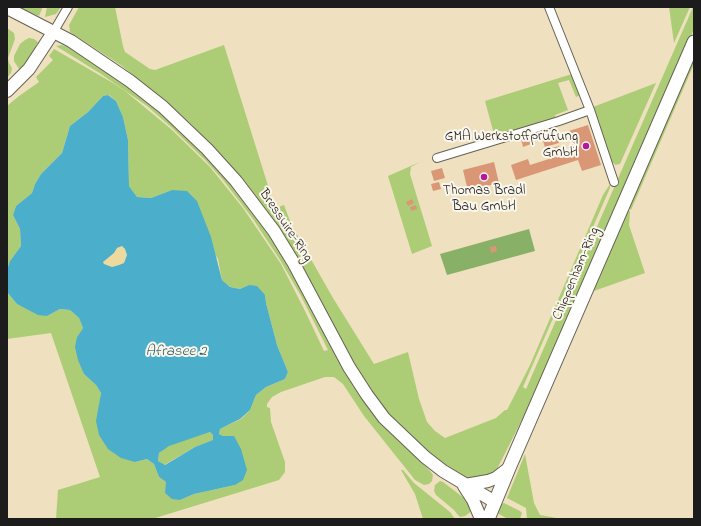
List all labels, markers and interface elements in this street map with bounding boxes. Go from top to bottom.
place label: GMA Werkstoffprüfung GmbH [445,130,578,162]
marker: GMA Werkstoffprüfung GmbH [581,141,591,151]
marker: Thomas Bradl Bau GmbH [479,172,489,182]
place label: Thomas Bradl Bau GmbH [443,184,525,216]
street label: Bressuire-Ring [255,186,315,266]
street label: Chippenham-Ring [550,225,604,323]
water label: Afrasee 2 [146,344,206,362]

